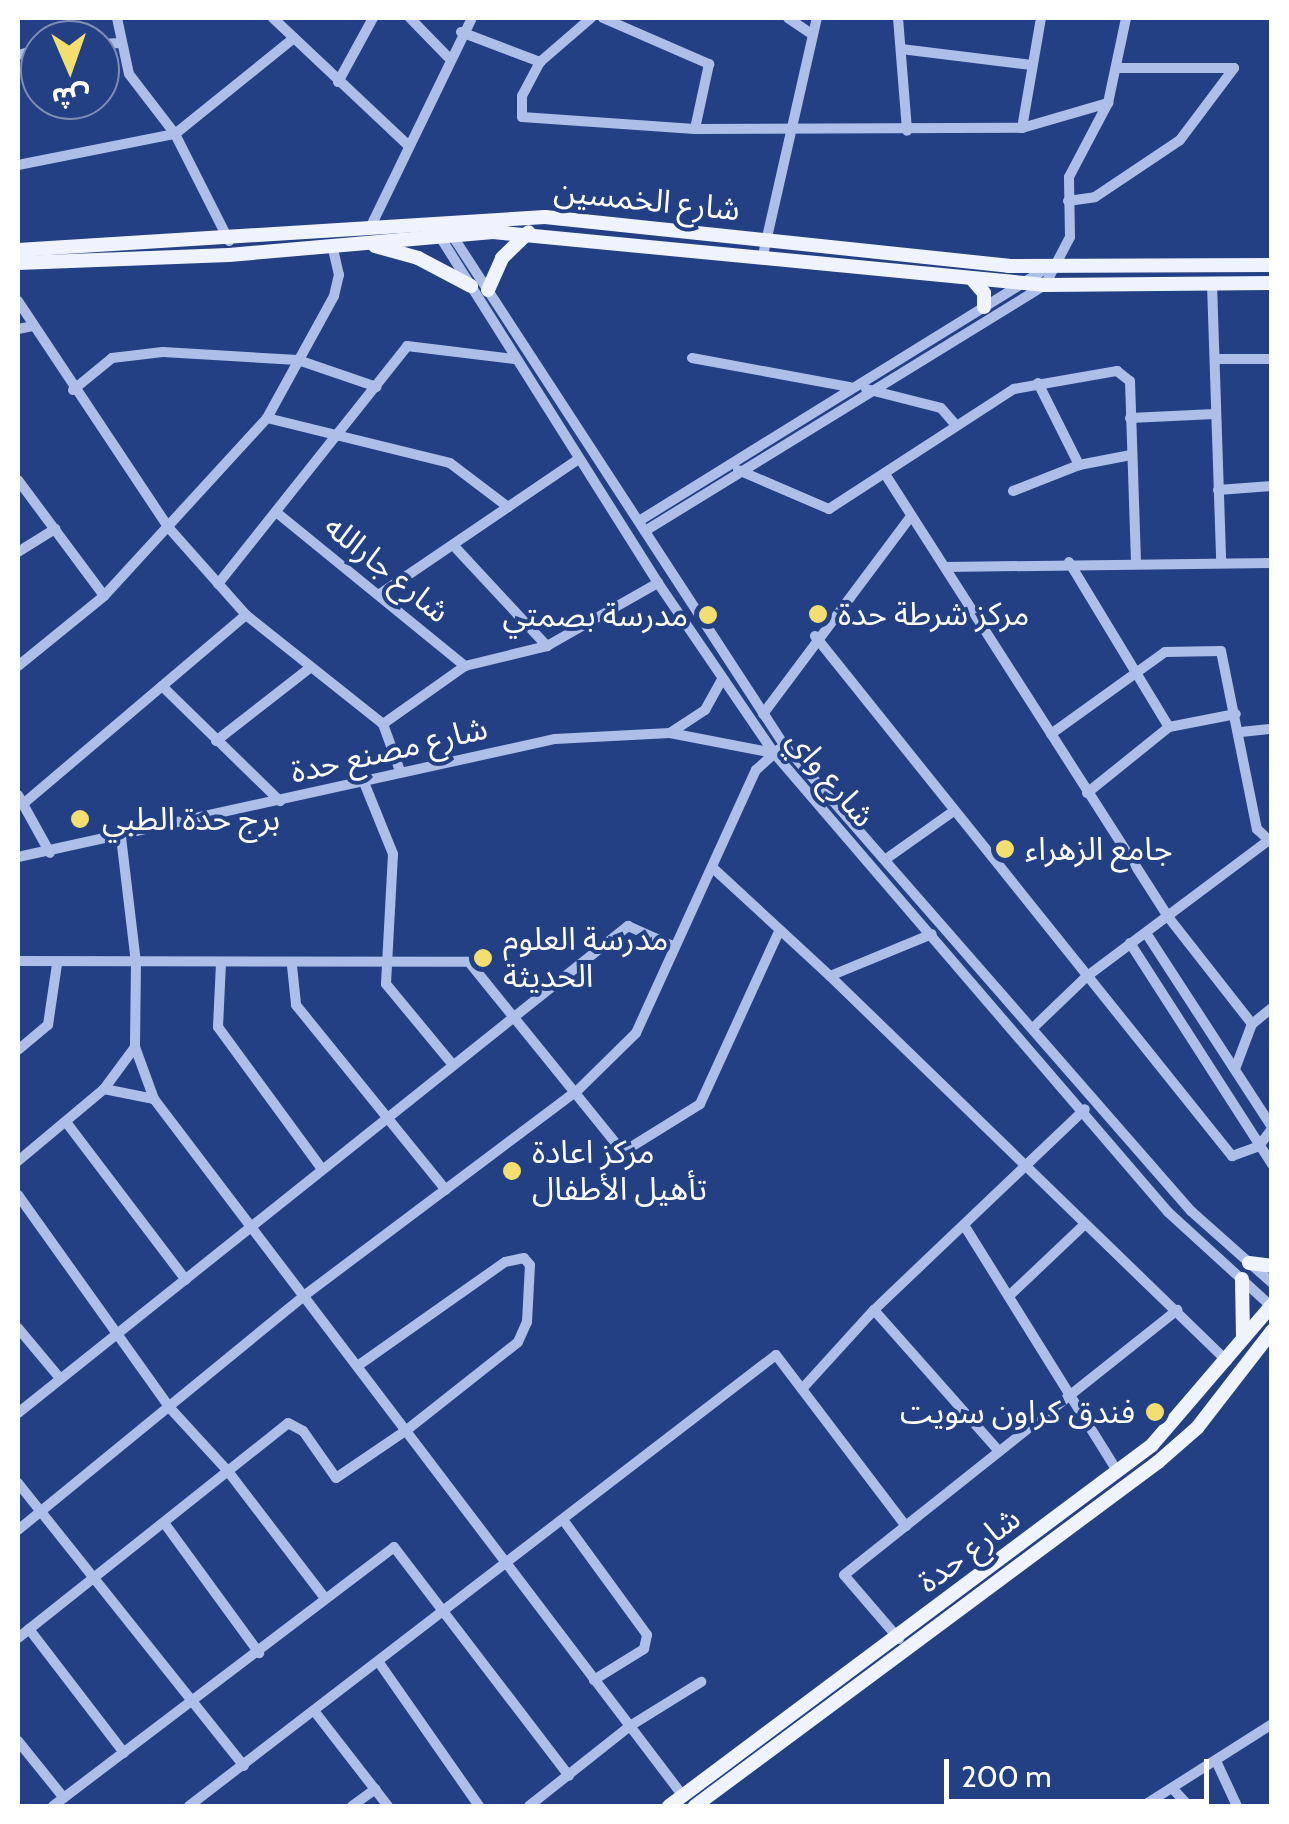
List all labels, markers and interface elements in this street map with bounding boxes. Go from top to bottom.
north arrow [20,20,120,120]
text: ش [51,80,91,116]
street label: شارع الخمسين [552,171,742,229]
street label: شارع جارالله [317,507,457,631]
place label: مركز شرطة حدة [838,595,1029,633]
place label: مدرسة بصمتي [503,596,688,634]
marker: مركز شرطة حدة [807,603,829,625]
marker: مدرسة بصمتي [697,604,719,626]
street label: شارع مصنع حدة [287,709,491,791]
street label: شارع واي [779,721,883,835]
place label: برج حدة الطبي [102,800,280,838]
marker: برج حدة الطبي [67,806,93,832]
place label: جامع الزهراء [1025,830,1172,868]
marker: جامع الزهراء [994,838,1016,860]
place label: مدرسة العلوم الحديثة [503,921,668,996]
marker: مدرسة العلوم الحديثة [472,947,494,969]
place label: مركز اعادة تأهيل الأطفال [532,1134,707,1209]
marker: مركز اعادة تأهيل الأطفال [501,1160,523,1182]
place label: فندق كراون سويت [900,1393,1135,1431]
marker: فندق كراون سويت [1144,1401,1166,1423]
street label: شارع حدة [910,1499,1028,1601]
scale bar [949,1739,1214,1801]
text: 200 m [961,1758,1052,1795]

